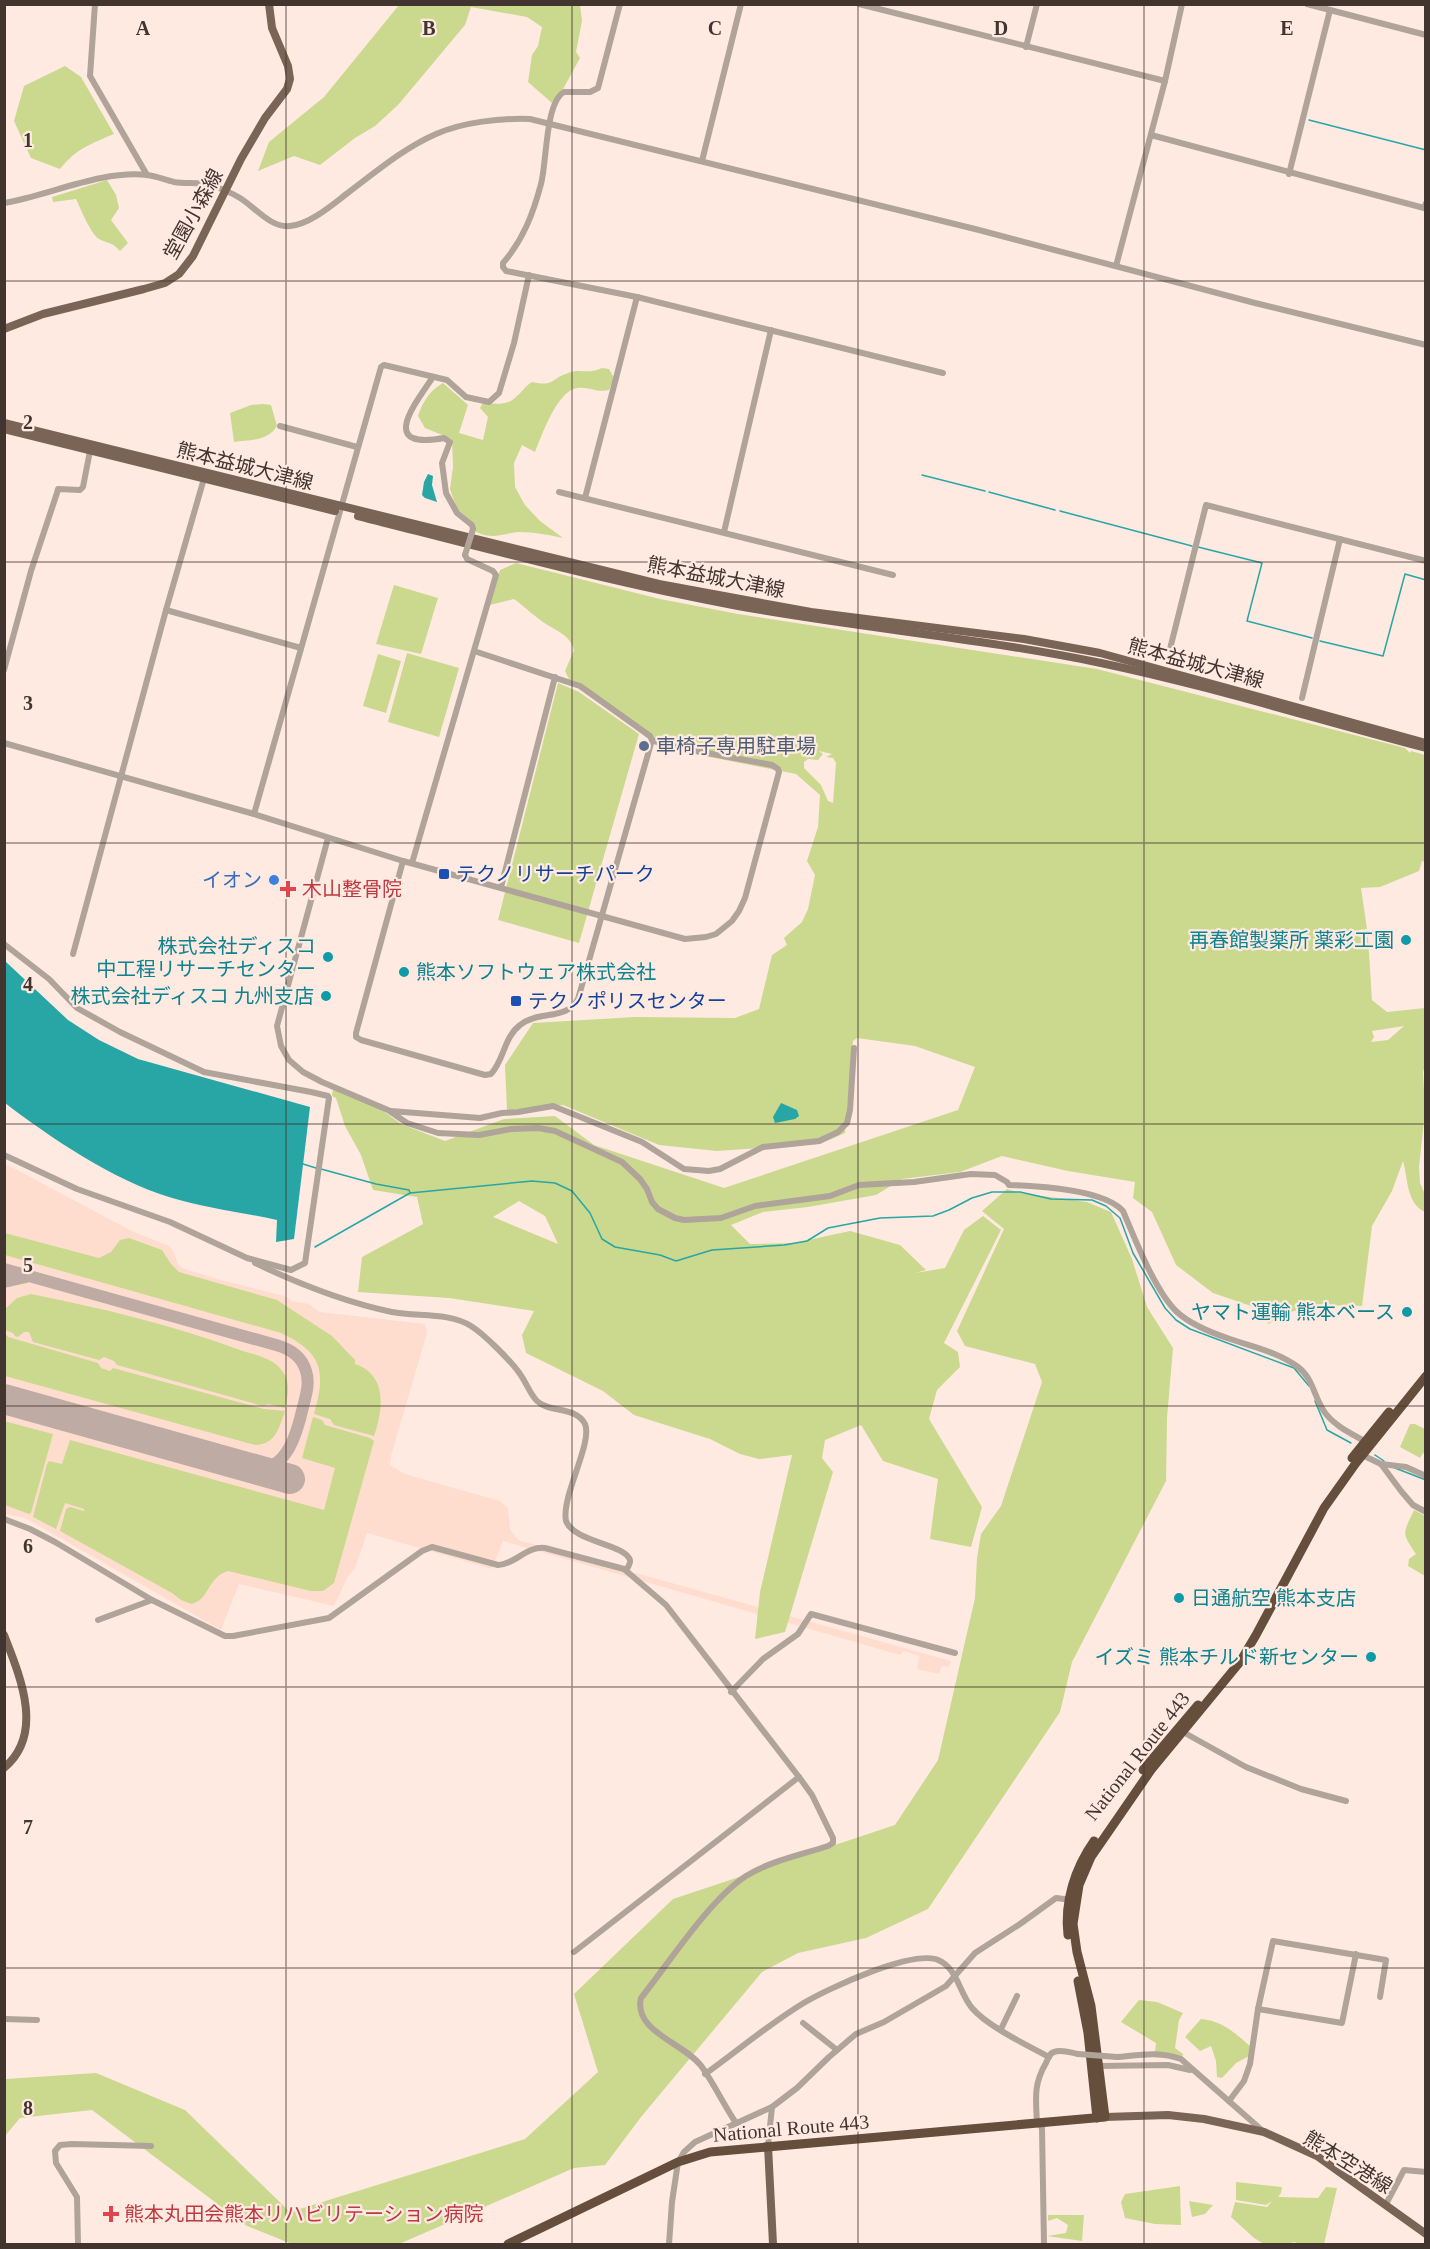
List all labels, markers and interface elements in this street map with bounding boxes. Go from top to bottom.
text: A [136,17,151,39]
text: B [422,17,436,39]
text: C [708,17,722,39]
text: D [994,17,1008,39]
text: E [1280,17,1294,39]
text: 1 [23,129,33,151]
street label: 堂園小森線 [159,165,227,263]
text: 2 [23,411,33,433]
street label: 熊本益城大津線 [174,438,316,494]
street label: 熊本益城大津線 [645,553,787,601]
street label: 熊本益城大津線 [1126,634,1266,692]
text: 3 [23,692,33,714]
place label: 車椅子専用駐車場 [656,735,816,757]
marker: 車椅子専用駐車場 [637,739,651,753]
place label: テクノリサーチパーク [456,863,655,885]
marker: テクノリサーチパーク [437,867,451,881]
place label: イオン [202,869,262,891]
marker: イオン [267,873,281,887]
place label: 木山整骨院 [302,878,402,900]
marker: 木山整骨院 [279,880,297,898]
place label: 再春館製薬所 薬彩工園 [1189,929,1394,951]
marker: 再春館製薬所 薬彩工園 [1399,933,1413,947]
place label: 株式会社ディスコ 中工程リサーチセンター [96,935,316,980]
marker: 株式会社ディスコ 中工程リサーチセンター [321,950,335,964]
place label: 熊本ソフトウェア株式会社 [416,961,656,983]
marker: 熊本ソフトウェア株式会社 [397,965,411,979]
text: 4 [23,973,33,995]
place label: 株式会社ディスコ 九州支店 [70,985,314,1007]
marker: 株式会社ディスコ 九州支店 [319,989,333,1003]
place label: テクノポリスセンター [528,990,727,1012]
marker: テクノポリスセンター [509,994,523,1008]
text: 5 [23,1254,33,1276]
place label: ヤマト運輸 熊本ベース [1191,1301,1395,1323]
marker: ヤマト運輸 熊本ベース [1400,1305,1414,1319]
text: 6 [23,1535,33,1557]
place label: 日通航空 熊本支店 [1191,1587,1356,1609]
marker: 日通航空 熊本支店 [1172,1591,1186,1605]
place label: イズミ 熊本チルド新センター [1095,1646,1359,1668]
marker: イズミ 熊本チルド新センター [1364,1650,1378,1664]
street label: National Route 443 [1080,1688,1194,1824]
text: 7 [23,1816,33,1838]
text: 8 [23,2097,33,2119]
street label: National Route 443 [712,2110,870,2146]
street label: 熊本空港線 [1300,2126,1396,2198]
place label: 熊本丸田会熊本リハビリテーション病院 [124,2203,484,2225]
marker: 熊本丸田会熊本リハビリテーション病院 [102,2205,120,2223]

